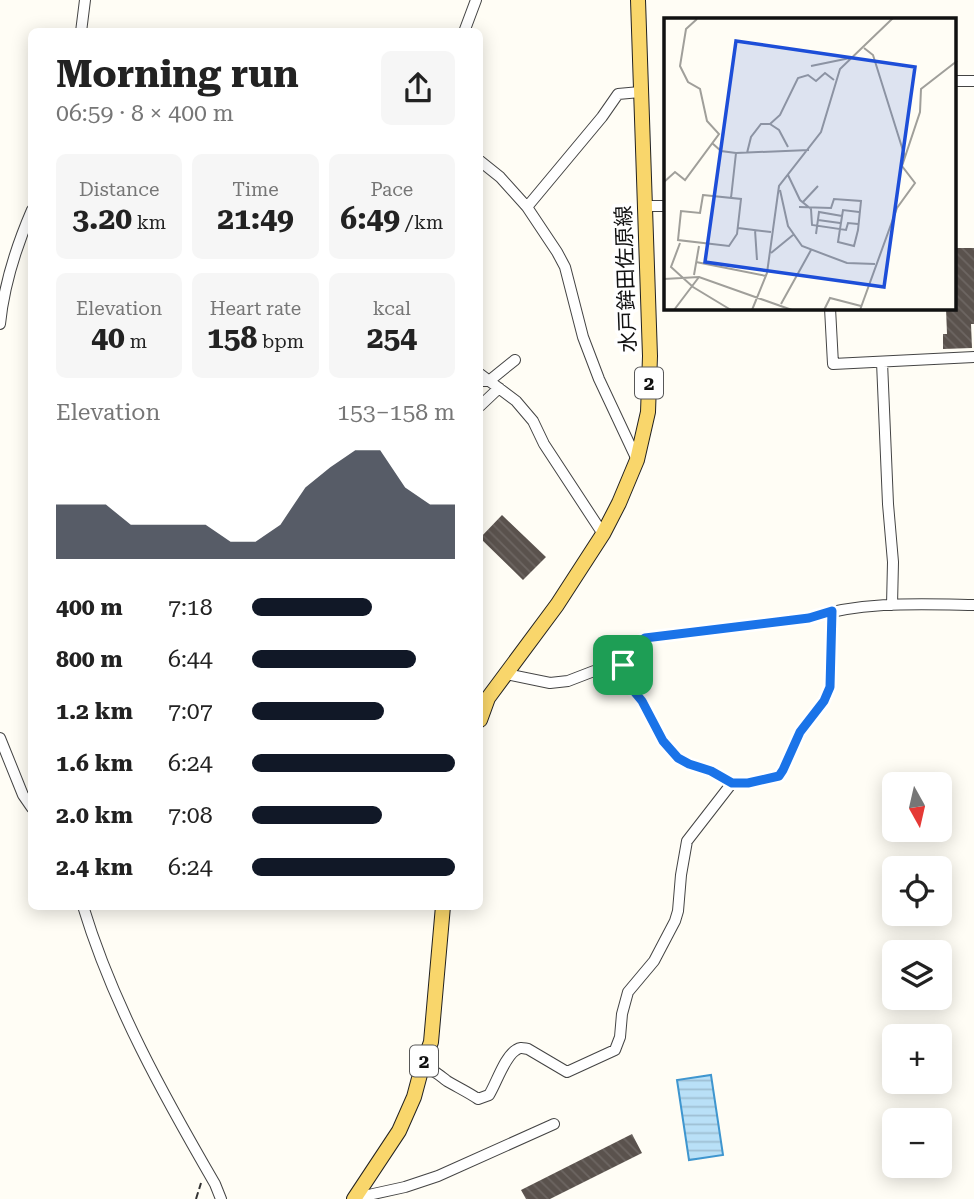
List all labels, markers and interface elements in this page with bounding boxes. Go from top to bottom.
inset map [664,18,956,310]
button: share [381,51,455,125]
text: Morning run [56,52,299,96]
text: 06:59 · 8 × 400 m [56,100,234,127]
text: Distance [79,178,159,201]
text: Time [232,178,279,201]
text: Pace [370,178,413,201]
text: 3.20 [72,201,132,236]
text: 21:49 [217,201,294,236]
text: 6:49 [340,201,400,236]
street label: 水戸鉾田佐原線 [611,205,641,353]
text: km [132,211,166,234]
text: /km [400,211,443,234]
text: Elevation [76,297,162,320]
text: Heart rate [210,297,301,320]
text: kcal [373,297,411,320]
text: 40 [91,320,125,355]
text: 158 [207,320,257,355]
text: 254 [367,320,417,355]
text: m [125,330,147,353]
text: bpm [257,330,304,353]
road number: 2 [635,368,663,398]
text: Elevation [56,399,160,426]
text: 153–158 m [337,399,455,426]
text: 400 m [56,594,123,621]
text: 7:18 [168,594,213,621]
pin [593,635,653,695]
text: 800 m [56,646,123,673]
text: 6:44 [168,646,213,673]
icon: arrive [604,646,642,684]
text: 1.2 km [56,698,133,725]
text: 7:07 [168,698,213,725]
text: 1.6 km [56,750,133,777]
text: 6:24 [168,750,213,777]
north arrow [882,772,952,842]
map controls [882,772,952,1178]
text: 2.0 km [56,802,133,829]
text: 7:08 [168,802,213,829]
text: 2.4 km [56,854,133,881]
text: 6:24 [168,854,213,881]
button: locate [882,856,952,926]
button: layers [882,940,952,1010]
button: + [882,1024,952,1094]
road number: 2 [410,1046,438,1077]
button: − [882,1108,952,1178]

